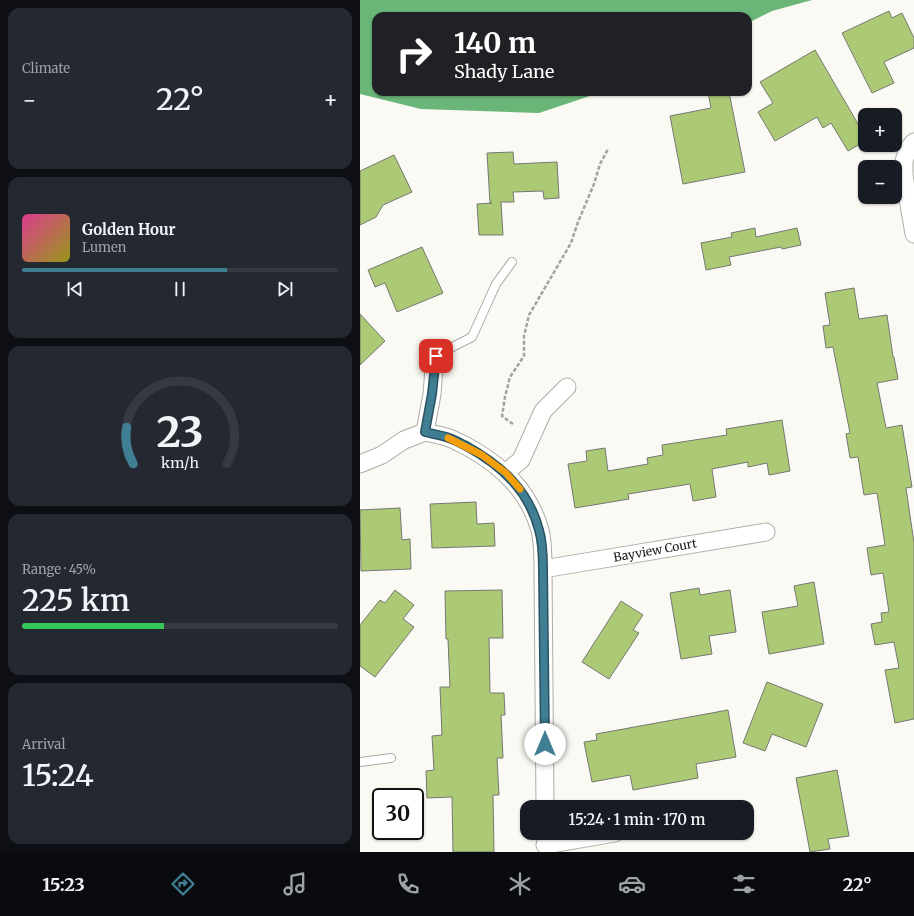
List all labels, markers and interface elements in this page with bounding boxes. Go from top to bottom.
text: 140 m [454,25,536,61]
icon: right [388,28,440,80]
text: Climate [22,60,70,77]
text: Shady Lane [454,60,554,83]
text: 22° [156,80,204,118]
text: − [22,86,37,114]
text: + [323,86,338,114]
map controls [858,108,902,204]
button: + [858,108,902,152]
button: − [858,160,902,204]
text: Golden Hour [82,220,176,239]
text: Lumen [82,239,126,256]
icon: previous [64,278,86,300]
icon: pause [169,278,191,300]
icon: next [274,278,296,300]
pin [419,339,453,373]
icon: arrive [425,345,447,367]
text: 23 [156,406,204,458]
text: km/h [161,454,199,472]
street label: Bayview Court [612,535,698,565]
text: Range · 45% [22,561,96,578]
text: 225 km [22,581,130,619]
position arrow [524,723,566,765]
text: Arrival [22,736,65,753]
text: 15:24 [22,756,94,794]
speed limit sign: 30 [372,788,424,840]
text: 15:24 · 1 min · 170 m [568,810,706,829]
icon: directions [169,870,197,898]
icon: music [281,870,309,898]
icon: phone [394,870,422,898]
icon: climate [506,870,534,898]
icon: car [618,870,646,898]
icon: filters [730,870,758,898]
text: 15:23 [42,873,85,896]
text: 22° [843,873,872,896]

